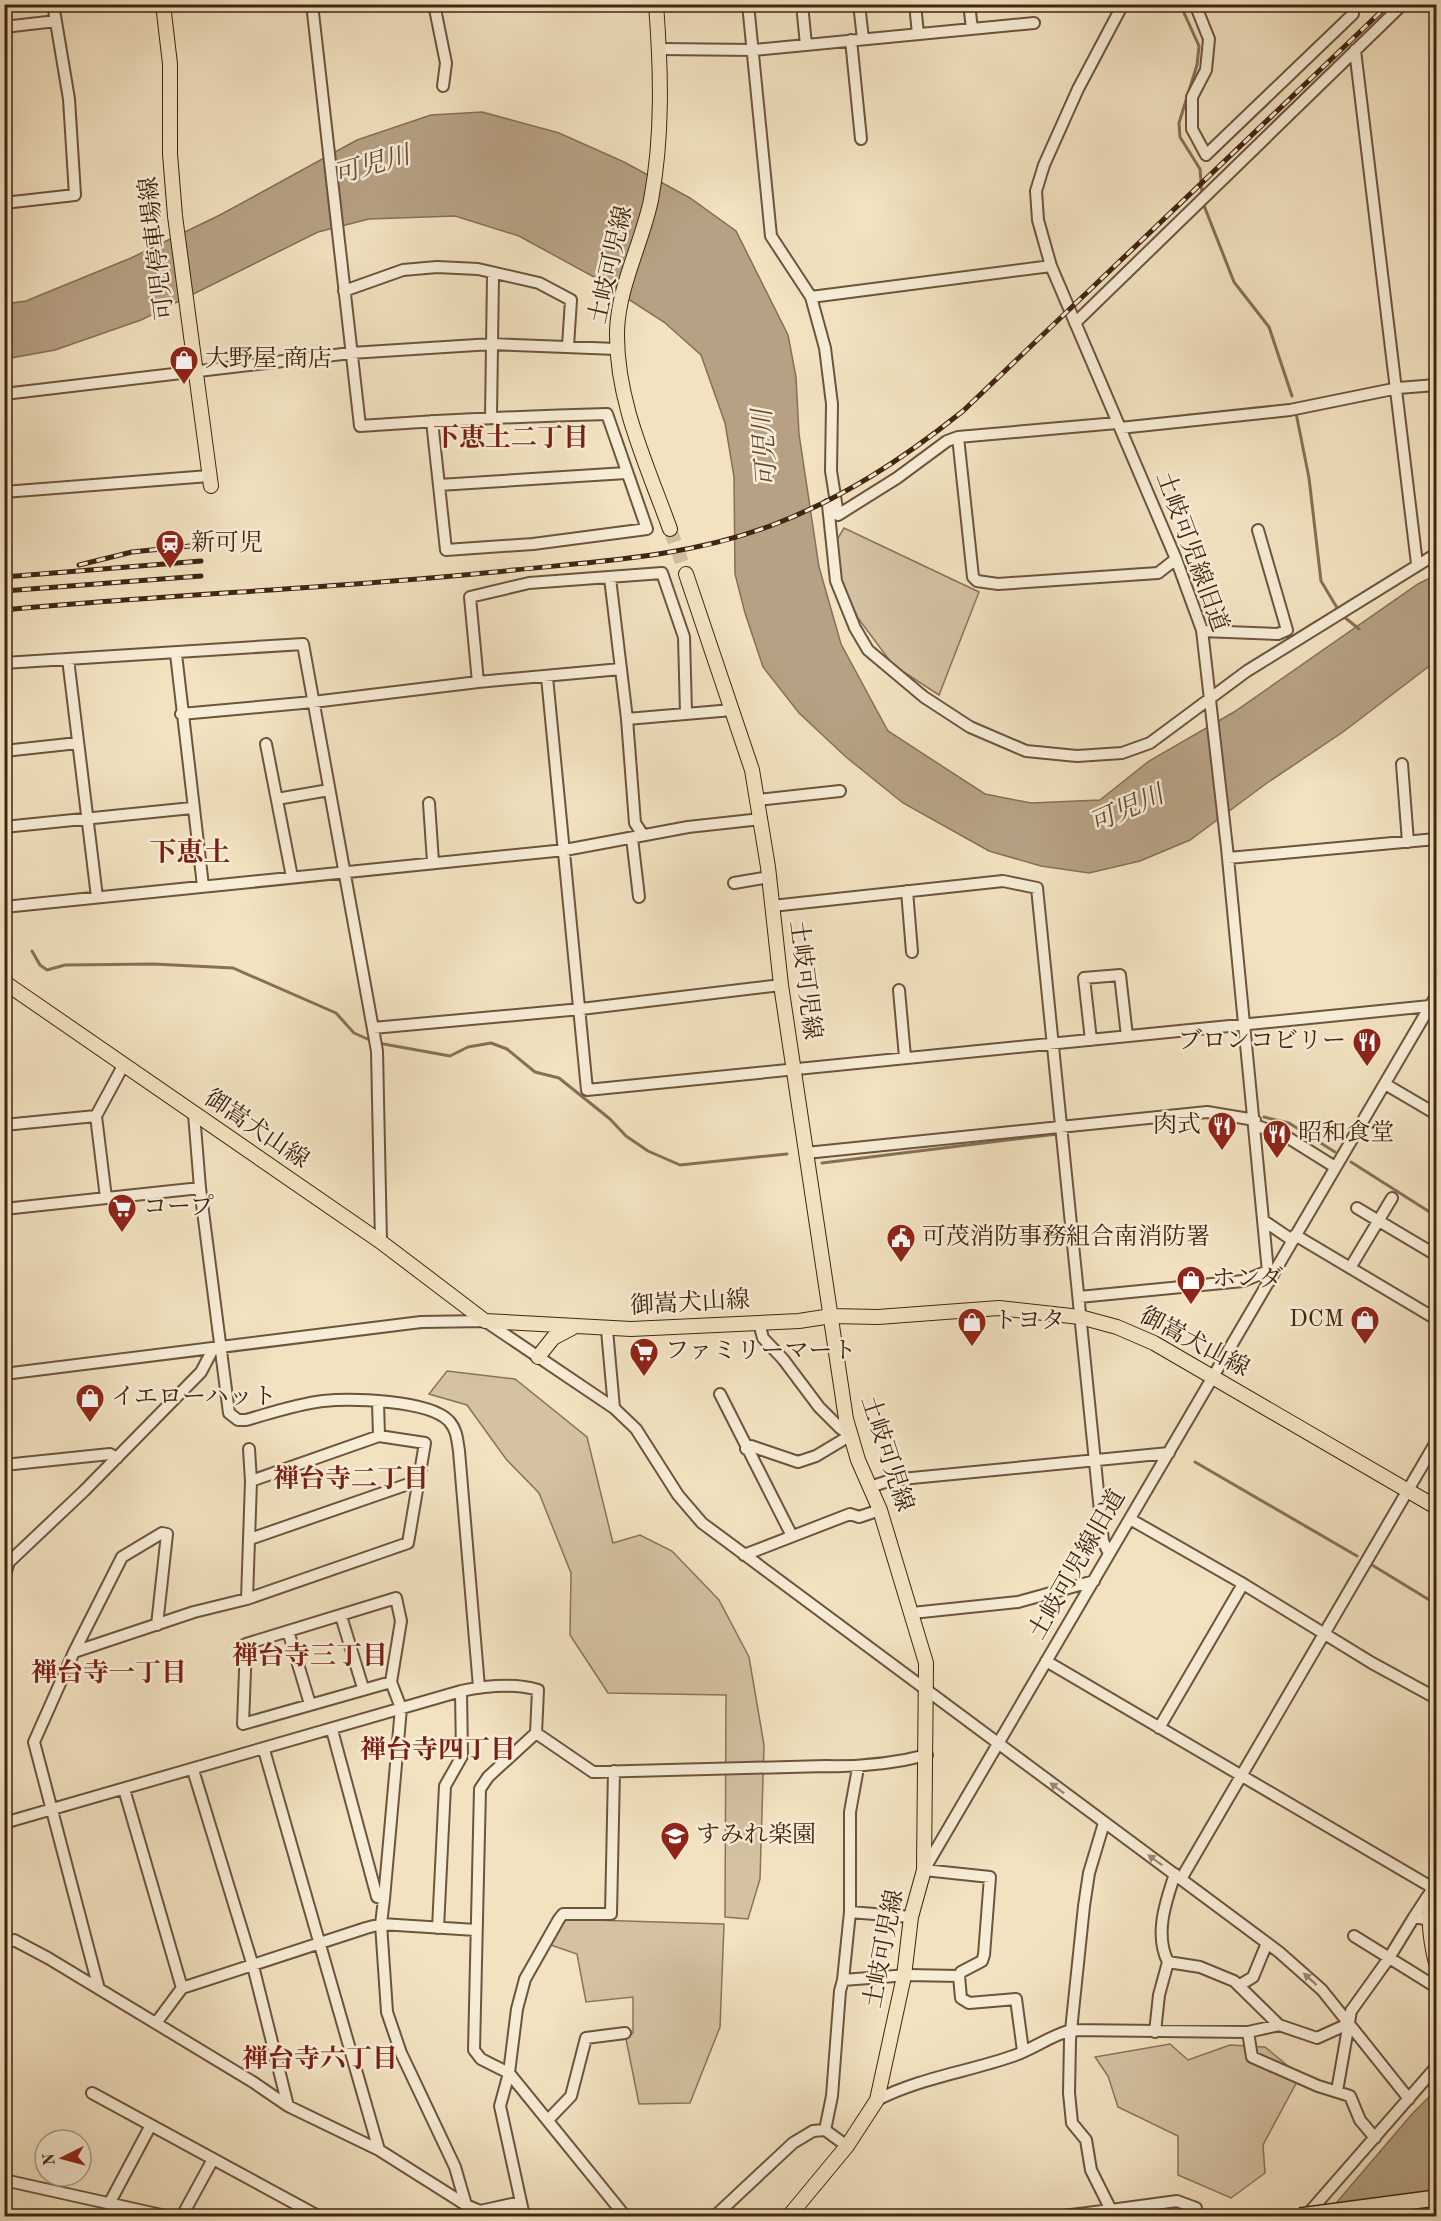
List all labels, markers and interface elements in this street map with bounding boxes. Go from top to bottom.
water label: 可児川 [330,140,416,189]
street label: 可児停車場線 [134,175,179,321]
street label: 土岐可児線 [584,203,637,326]
shop icon: 大野屋 商店 [168,344,200,386]
place label: 大野屋 商店 [205,345,332,372]
water label: 可児川 [748,405,782,488]
district label: 下恵土二丁目 [433,423,589,452]
street label: 土岐可児線旧道 [1151,468,1234,635]
station icon: 新可児 [154,528,186,570]
place label: 新可児 [191,529,263,556]
water label: 可児川 [1085,779,1171,838]
district label: 下恵土 [150,838,231,867]
street label: 土岐可児線 [785,919,826,1041]
restaurant icon: ブロンコビリー [1351,1026,1383,1068]
place label: ブロンコビリー [1178,1028,1346,1054]
street label: 御嵩犬山線 [200,1084,314,1174]
restaurant icon: 肉式 [1206,1110,1238,1152]
place label: 肉式 [1153,1111,1201,1138]
restaurant icon: 昭和食堂 [1261,1118,1293,1160]
place label: 昭和食堂 [1298,1119,1394,1146]
supermarket icon: コープ [106,1192,138,1234]
place label: コープ [143,1194,214,1220]
public building icon: 可茂消防事務組合南消防署 [885,1222,917,1264]
place label: 可茂消防事務組合南消防署 [922,1223,1210,1250]
shop icon: ホンダ [1175,1264,1207,1306]
place label: ホンダ [1212,1266,1283,1292]
street label: 御嵩犬山線 [629,1286,751,1319]
street label: 御嵩犬山線 [1135,1302,1254,1382]
shop icon: DCM [1349,1304,1381,1346]
shop icon: トヨタ [956,1306,988,1348]
place label: DCM [1289,1308,1344,1332]
place label: トヨタ [993,1309,1065,1334]
supermarket icon: ファミリーマート [628,1336,660,1378]
place label: ファミリーマート [665,1339,857,1364]
shop icon: イエローハット [74,1382,106,1424]
place label: イエローハット [111,1385,277,1410]
street label: 土岐可児線 [856,1392,919,1515]
district label: 禅台寺二丁目 [273,1464,429,1493]
street label: 土岐可児線旧道 [1023,1485,1130,1644]
district label: 禅台寺三丁目 [232,1641,388,1670]
district label: 禅台寺一丁目 [31,1658,187,1687]
district label: 禅台寺四丁目 [360,1735,516,1764]
one-way arrow [1050,1782,1066,1794]
school or university icon: すみれ楽園 [659,1820,691,1862]
place label: すみれ楽園 [696,1821,816,1848]
one-way arrow [1148,1854,1164,1866]
street label: 土岐可児線 [859,1887,908,2010]
one-way arrow [1302,1972,1317,1986]
district label: 禅台寺六丁目 [242,2044,398,2073]
north arrow [33,2128,93,2188]
text: N [41,2152,59,2166]

